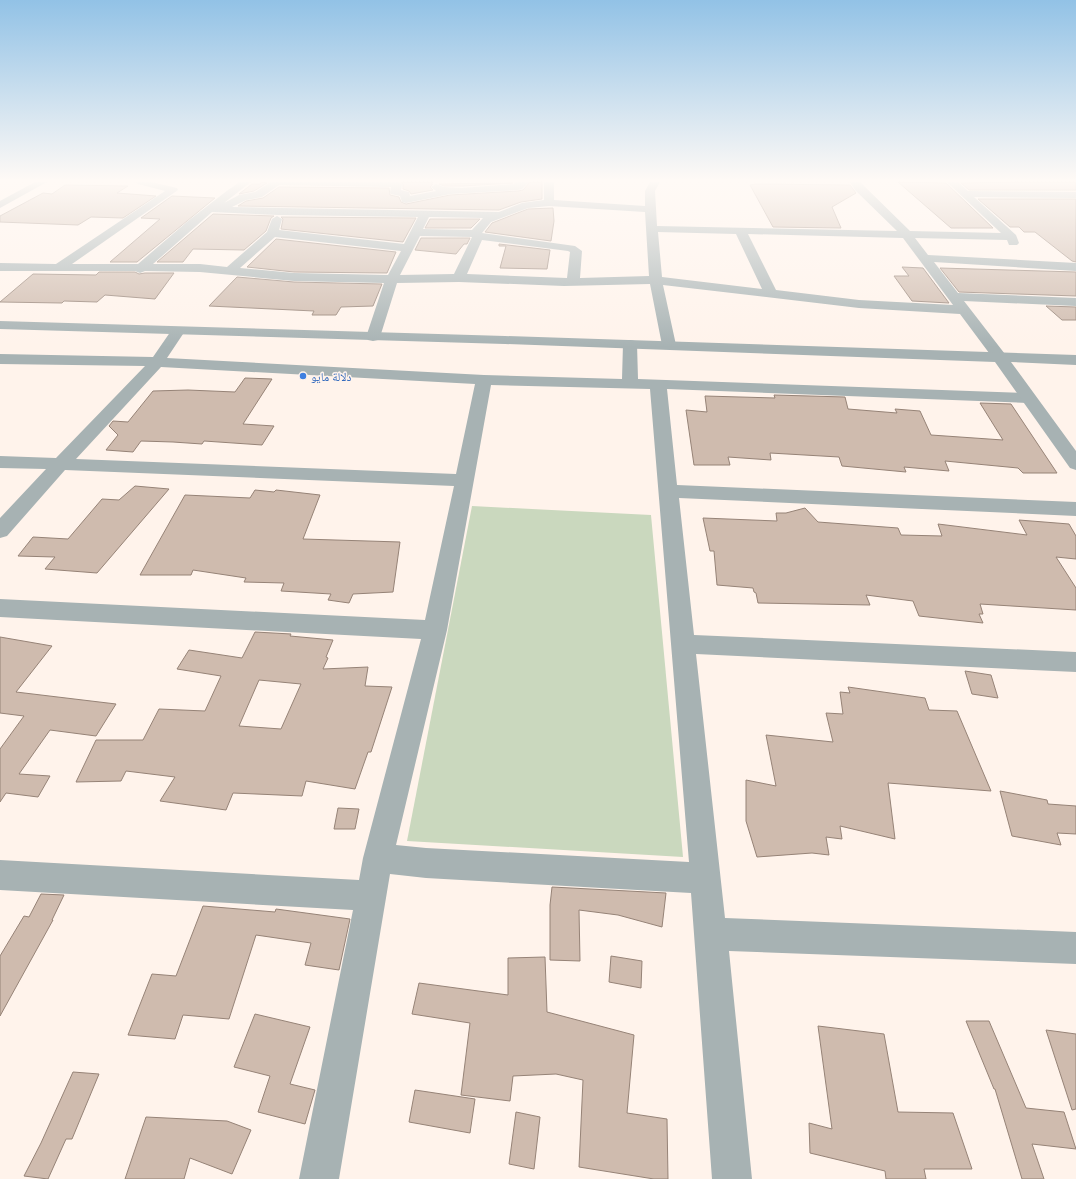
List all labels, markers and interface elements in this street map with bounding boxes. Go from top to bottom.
place label: دلالة مايو [311,368,352,385]
marker: دلالة مايو [298,371,308,381]

